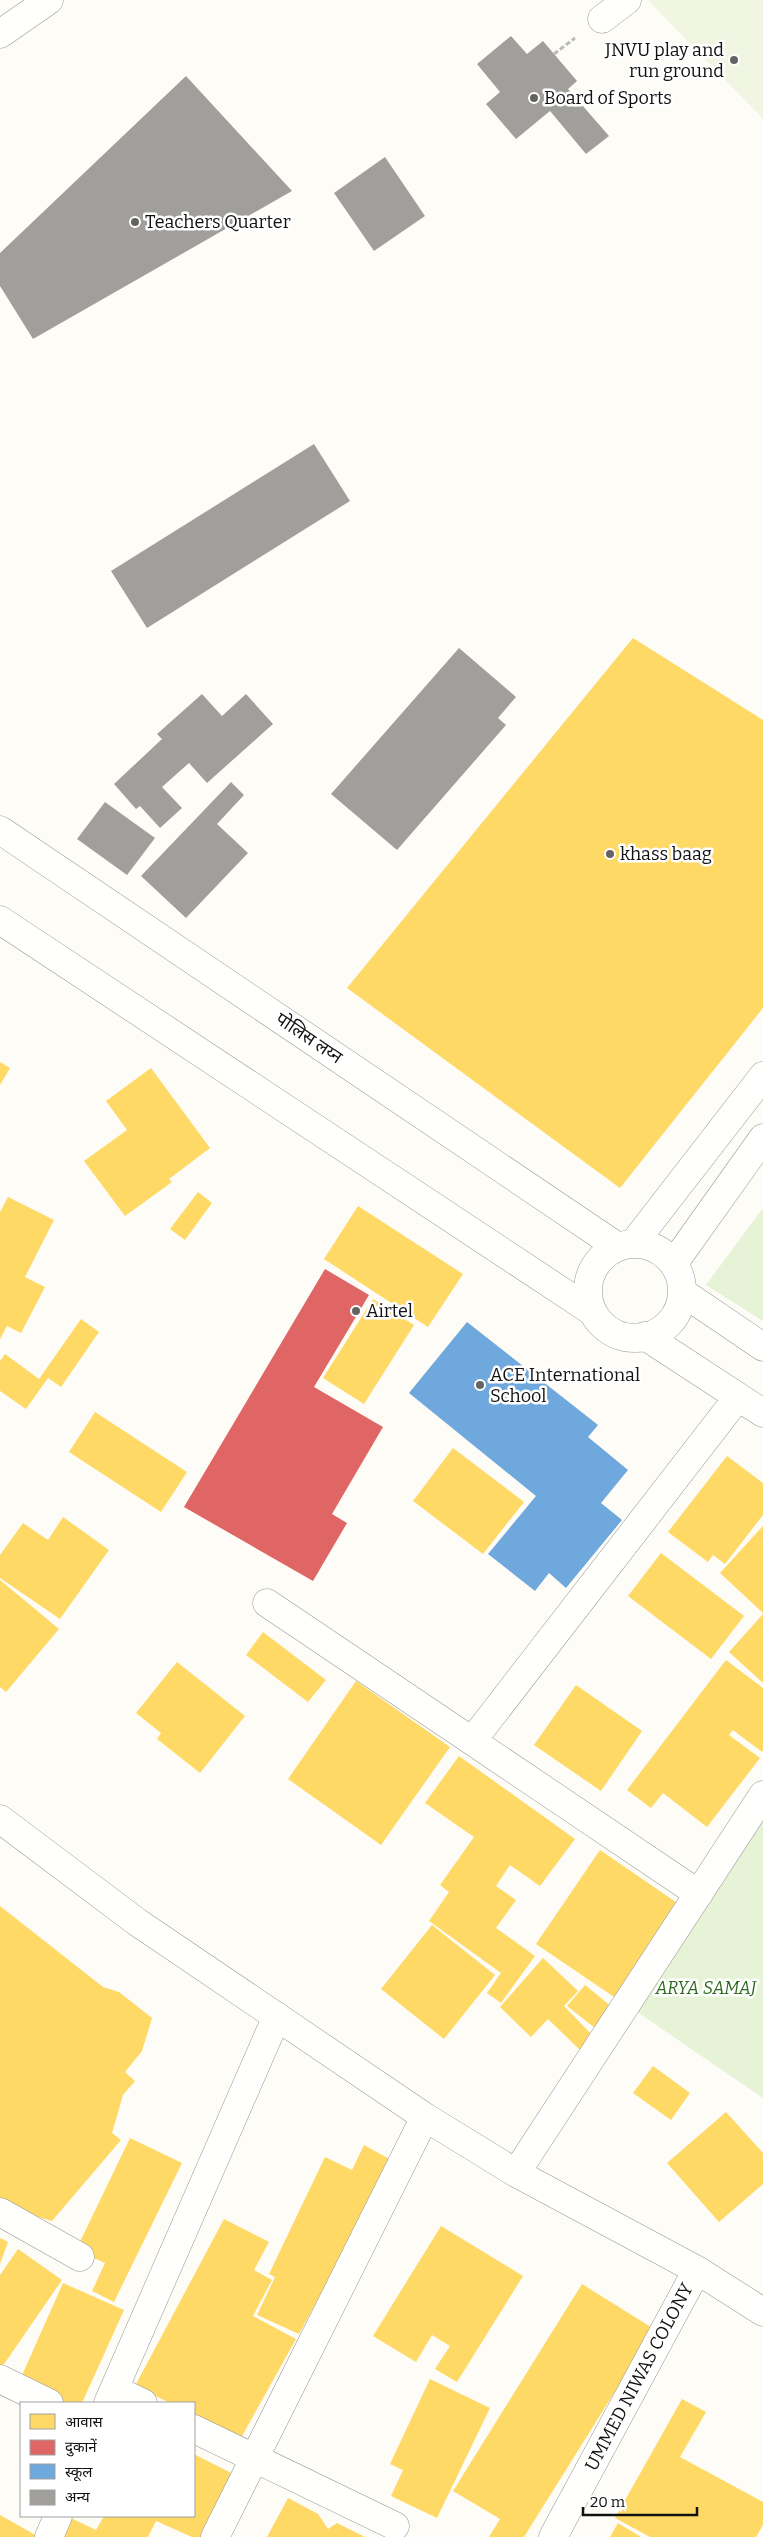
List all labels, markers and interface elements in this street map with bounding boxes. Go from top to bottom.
place label: JNVU play and run ground [604,39,724,82]
marker: JNVU play and run ground [728,54,740,66]
place label: Board of Sports [544,87,672,109]
marker: Board of Sports [528,92,540,104]
place label: Teachers Quarter [145,211,291,233]
marker: Teachers Quarter [129,216,141,228]
place label: khass baag [620,843,712,865]
marker: khass baag [604,848,616,860]
street label: पोलिस लय्न [272,1008,347,1069]
place label: Airtel [366,1300,413,1322]
marker: Airtel [350,1305,362,1317]
place label: ACE International School [490,1364,640,1407]
marker: ACE International School [474,1379,486,1391]
park label: ARYA SAMAJ [654,1977,758,1999]
street label: UMMED NIWAS COLONY [580,2279,698,2475]
legend [20,2402,195,2517]
text: आवास [65,2413,104,2431]
text: दुकानें [65,2438,97,2457]
text: स्कूल [65,2463,93,2482]
scale bar [583,2484,697,2516]
text: अन्य [65,2488,90,2506]
text: 20 m [590,2493,626,2511]

